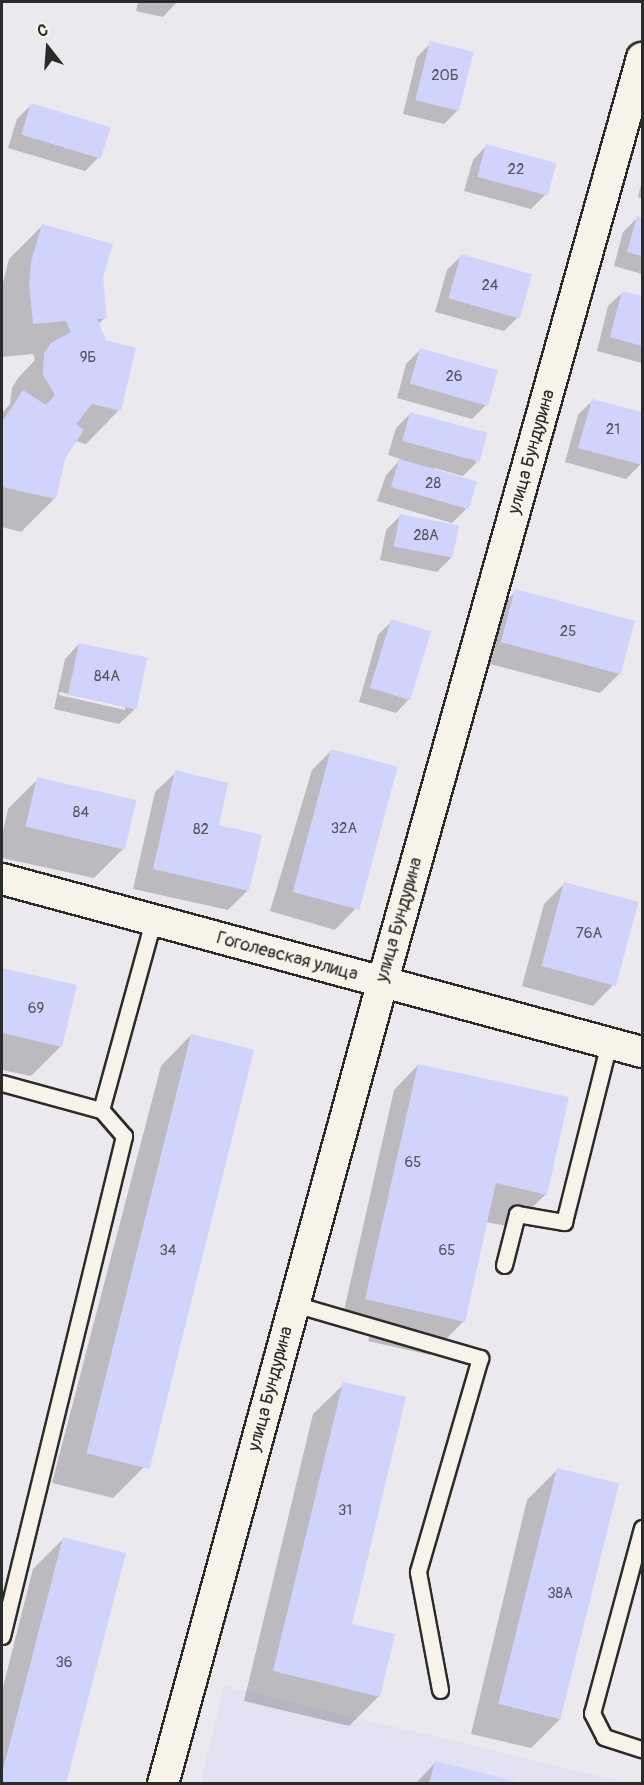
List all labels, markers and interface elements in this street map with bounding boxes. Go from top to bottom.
north arrow [18,18,78,78]
text: С [35,20,50,42]
house number: 20Б [431,67,459,85]
house number: 22 [508,161,524,179]
house number: 24 [481,277,499,295]
house number: 9Б [80,349,96,367]
house number: 26 [445,368,463,386]
street label: улица Бундурина [504,387,560,517]
house number: 21 [606,421,620,439]
house number: 28 [425,475,441,493]
house number: 28А [413,527,439,545]
house number: 25 [560,623,576,641]
house number: 84А [94,668,120,686]
house number: 84 [73,804,89,822]
house number: 32А [331,820,357,838]
house number: 82 [193,821,209,839]
street label: улица Бундурина [372,855,428,985]
house number: 76А [576,925,602,943]
street label: Гоголевская улица [214,928,360,986]
house number: 69 [28,1000,44,1018]
house number: 65 [405,1154,421,1172]
house number: 34 [159,1242,177,1260]
house number: 65 [439,1242,455,1260]
street label: улица Бундурина [244,1324,298,1454]
house number: 31 [338,1502,352,1520]
house number: 38А [547,1585,573,1603]
house number: 36 [55,1654,73,1672]

